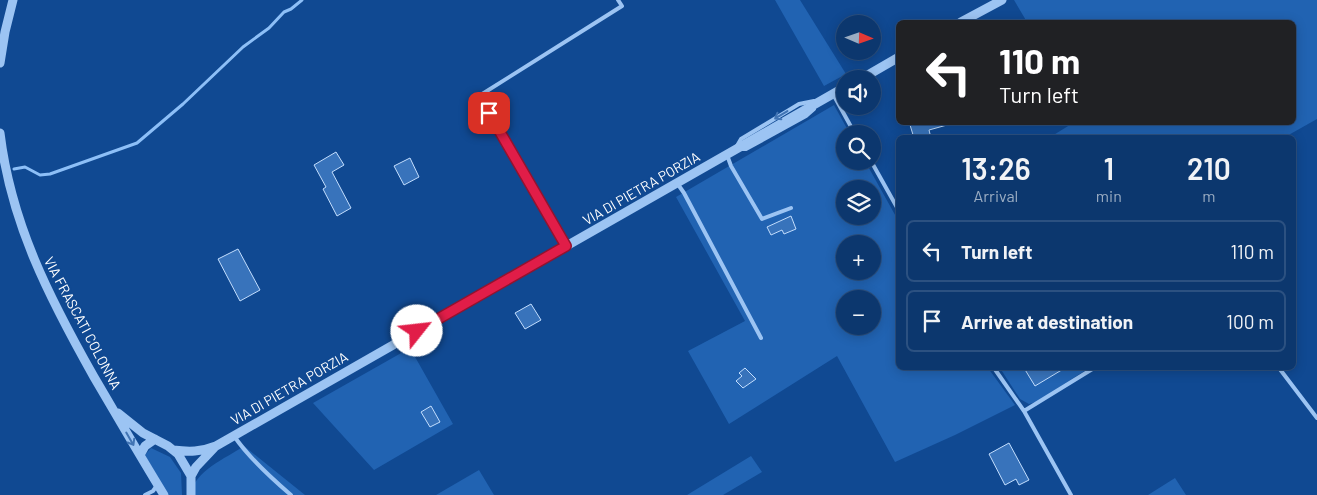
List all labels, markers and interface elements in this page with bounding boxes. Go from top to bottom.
north arrow [836,15,881,60]
map controls [836,15,881,335]
text: 110 m [999,39,1080,81]
icon: left [916,40,981,105]
button: sound [836,70,881,115]
text: Turn left [999,81,1079,107]
pin [468,92,510,134]
icon: arrive [475,99,503,127]
one-way arrow [775,110,789,120]
button: search [836,125,881,170]
street label: VIA DI PIETRA PORZIA [579,147,703,228]
text: 13:26 [961,150,1031,186]
text: 1 [1104,150,1114,186]
text: 210 [1187,150,1231,186]
button: layers [836,180,881,225]
text: Arrival [974,186,1018,205]
text: min [1096,186,1122,205]
text: m [1202,186,1216,205]
button: + [836,235,881,280]
icon: left [918,237,946,265]
text: Turn left [961,240,1032,263]
text: 110 m [1230,240,1274,263]
street label: VIA FRASCATI COLONNA [41,254,125,393]
button: − [836,290,881,335]
position arrow [390,304,442,356]
icon: arrive [918,307,946,335]
text: Arrive at destination [961,310,1133,333]
text: 100 m [1226,310,1274,333]
street label: VIA DI PIETRA PORZIA [227,347,351,428]
one-way arrow [125,431,135,446]

